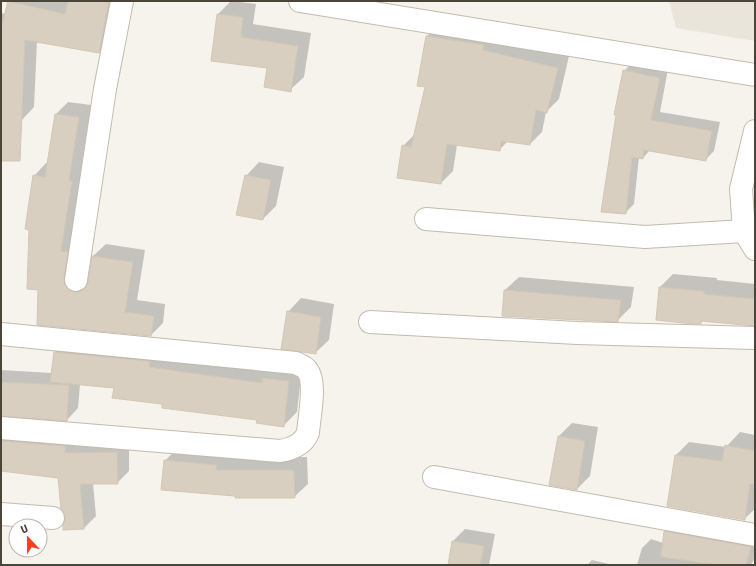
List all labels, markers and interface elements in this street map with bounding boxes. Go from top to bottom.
north arrow [8,518,48,558]
text: U [19,522,30,536]

